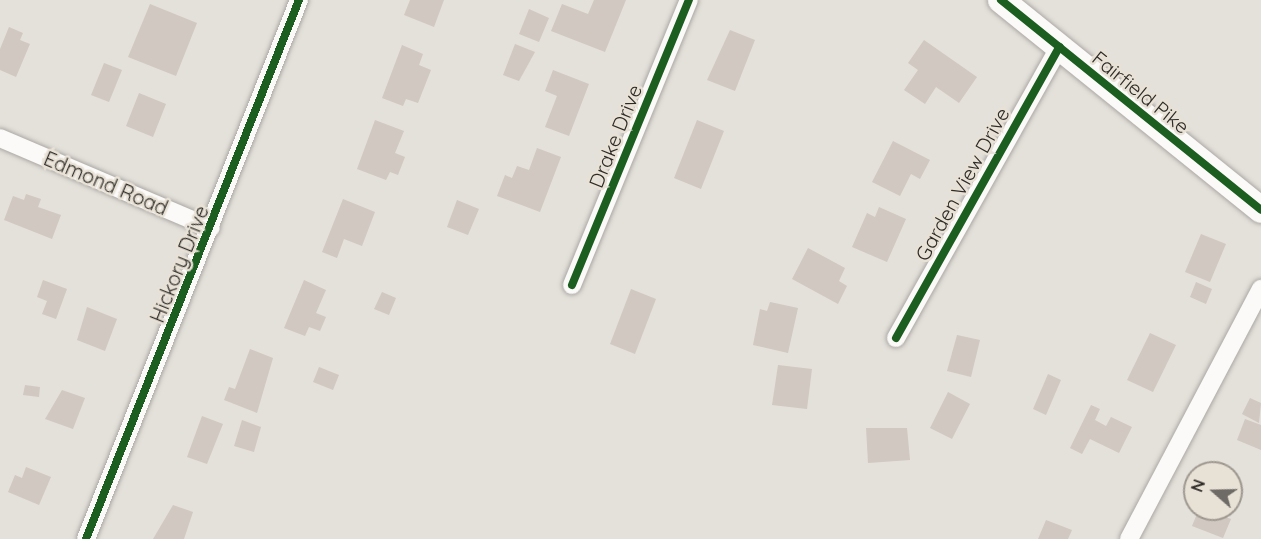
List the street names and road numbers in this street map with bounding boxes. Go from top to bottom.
street label: Fairfield Pike [1088,46,1194,138]
street label: Drake Drive [583,81,647,191]
street label: Garden View Drive [910,103,1014,265]
street label: Edmond Road [40,146,172,220]
street label: Hickory Drive [145,202,213,326]

